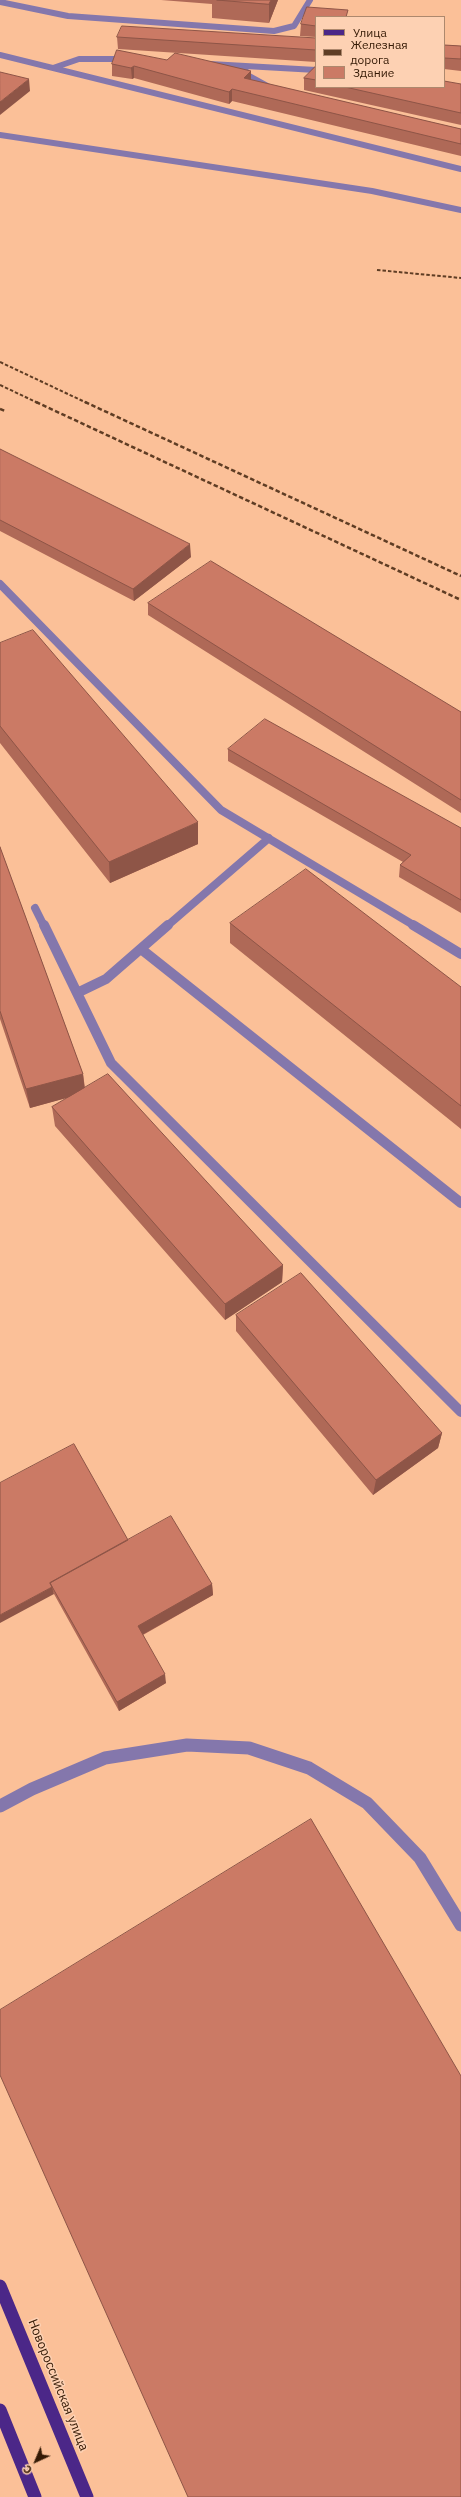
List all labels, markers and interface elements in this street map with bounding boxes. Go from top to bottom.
legend [315,16,445,88]
text: Улица [353,25,387,40]
text: Железная дорога [350,37,408,67]
text: Здание [353,65,394,80]
street label: Новороссийская улица [24,2317,92,2453]
north arrow [16,2441,56,2481]
text: С [20,2462,35,2477]

